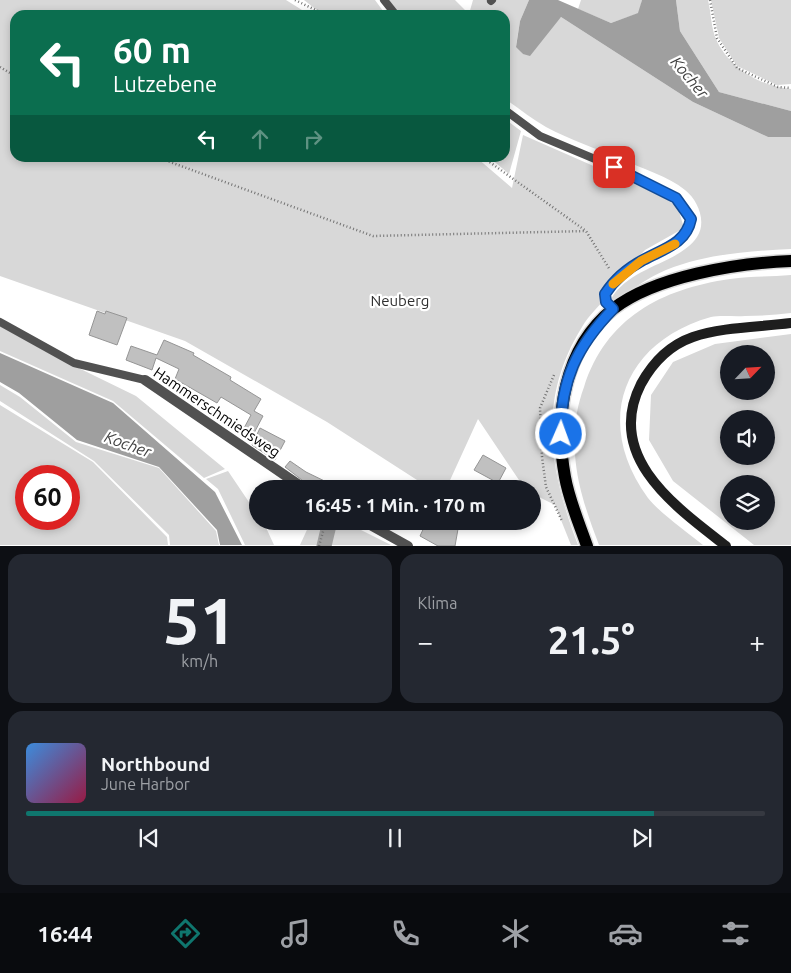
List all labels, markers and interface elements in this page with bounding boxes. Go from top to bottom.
icon: left [30,30,95,95]
text: 60 m [113,30,191,70]
water label: Kocher [668,53,713,102]
text: Lutzebene [113,71,217,96]
icon: left [193,125,221,153]
icon: ahead [246,125,274,153]
icon: right [299,125,327,153]
pin [593,146,635,188]
icon: arrive [600,153,628,181]
park label: Neuberg [371,292,429,309]
north arrow [720,345,775,400]
map controls [720,345,775,530]
street label: Hammerschmiedsweg [151,363,283,461]
position arrow [534,407,586,459]
button: sound [720,410,775,465]
water label: Kocher [102,427,155,461]
speed limit sign: 60 [15,465,80,530]
button: layers [720,475,775,530]
text: 16:45 · 1 Min. · 170 m [304,494,486,516]
text: 51 [163,583,236,656]
text: Klima [418,594,457,612]
text: 21.5° [548,619,635,661]
text: − [418,626,433,657]
text: + [749,626,765,657]
text: km/h [181,652,218,670]
text: Northbound [101,753,210,775]
text: June Harbor [101,775,190,793]
icon: previous [135,824,163,852]
icon: pause [381,824,409,852]
icon: next [628,824,656,852]
icon: directions [168,916,203,951]
icon: music [278,916,313,951]
icon: phone [388,916,423,951]
icon: climate [498,916,533,951]
icon: car [608,916,643,951]
icon: filters [718,916,753,951]
text: 16:44 [38,921,93,946]

